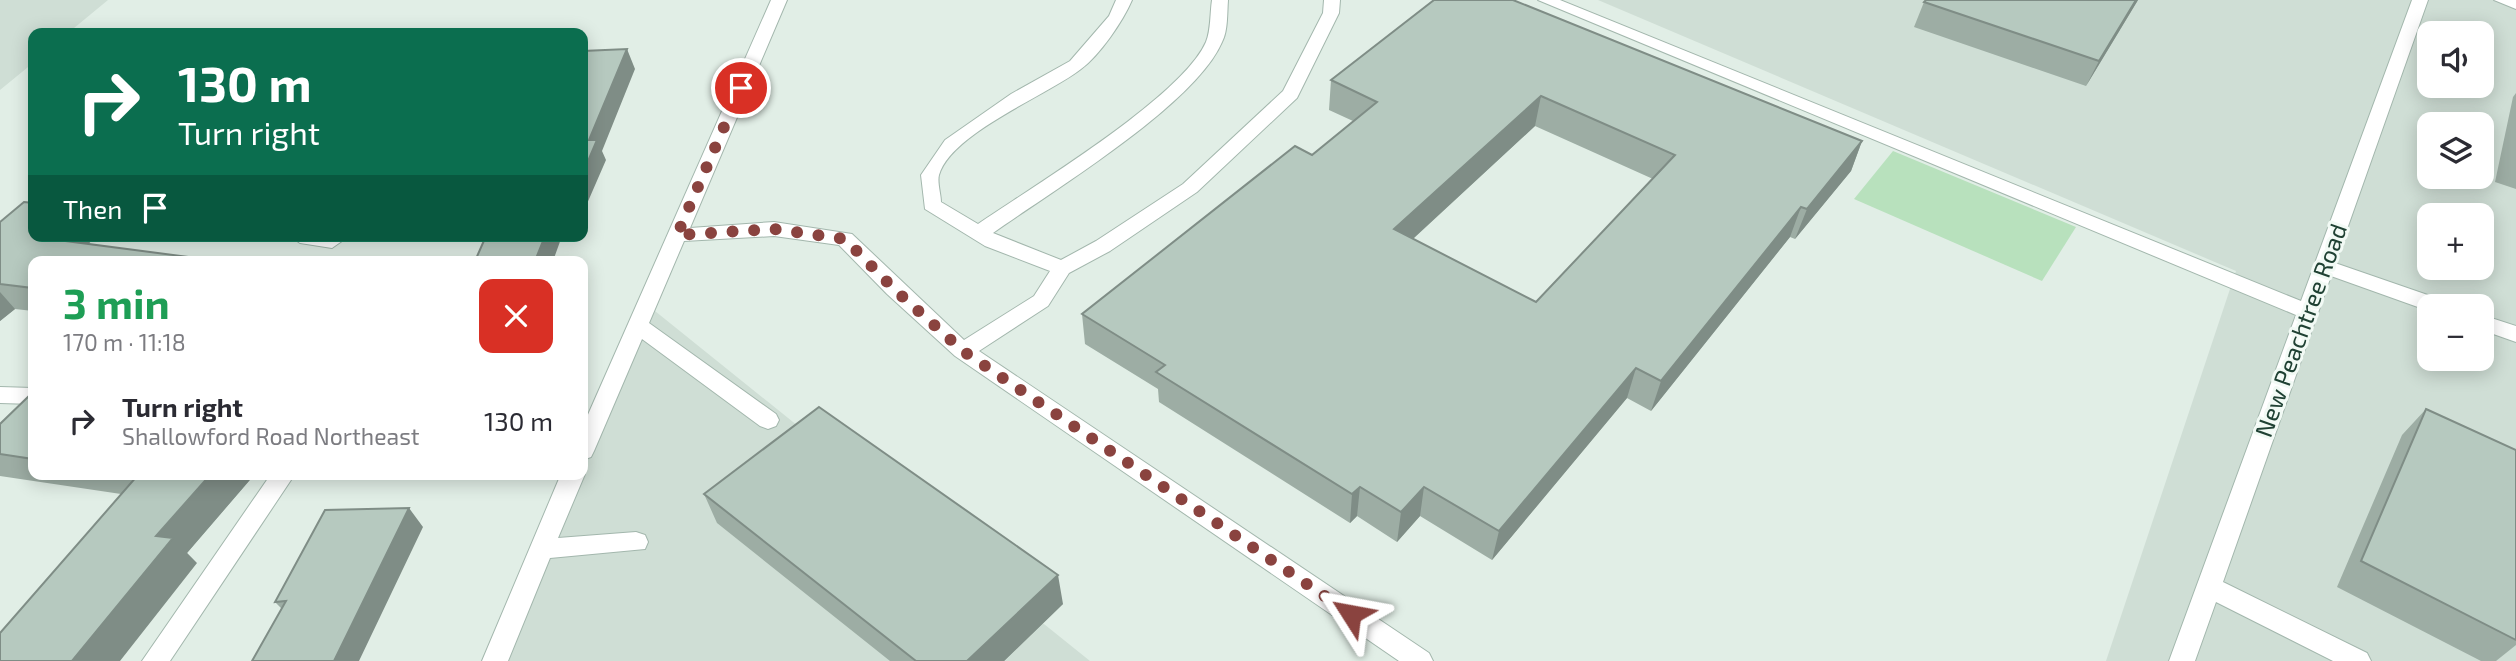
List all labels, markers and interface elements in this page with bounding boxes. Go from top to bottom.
map controls [2417,21,2494,371]
button: sound [2417,21,2494,98]
text: 130 m [178,53,312,112]
icon: right [63,56,154,147]
pin [711,58,771,118]
icon: arrive [722,69,760,107]
button: layers [2417,112,2494,189]
text: Turn right [178,113,320,151]
icon: arrive [136,189,174,227]
text: Then [63,193,122,224]
button: + [2417,203,2494,280]
street label: New Peachtree Road [2248,219,2352,441]
text: 3 min [63,277,170,327]
button: close [479,279,553,353]
button: − [2417,294,2494,371]
text: 170 m · 11:18 [63,328,186,356]
text: Turn right [122,391,243,422]
icon: right [63,402,101,440]
text: 130 m [484,405,553,436]
text: Shallowford Road Northeast [122,422,420,450]
position arrow [1314,577,1388,651]

